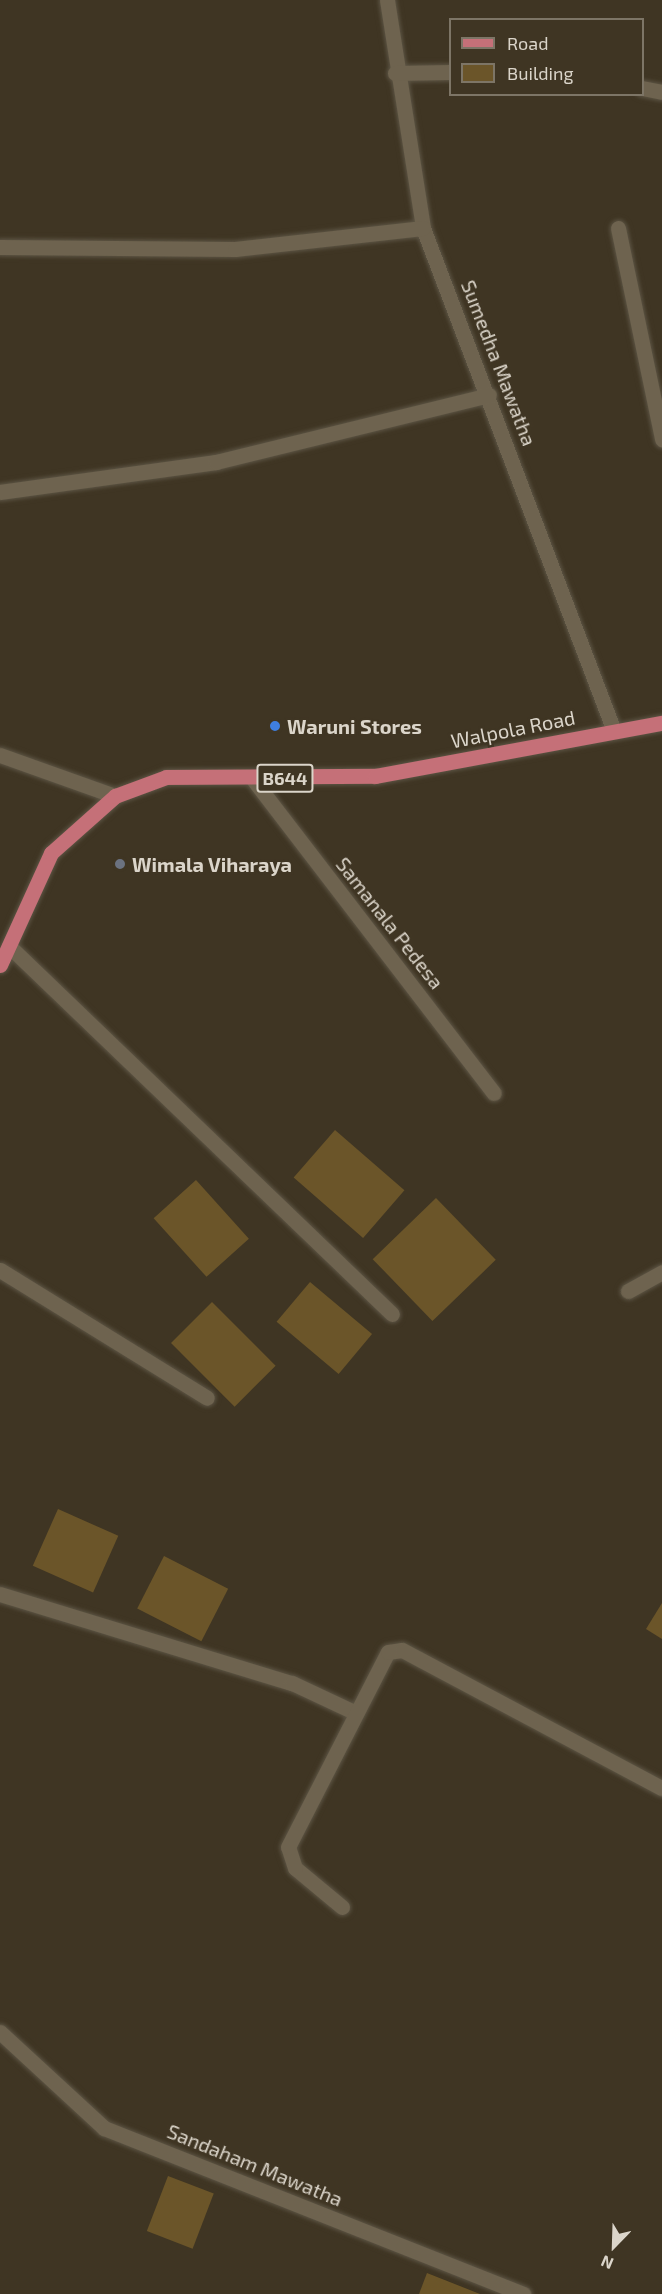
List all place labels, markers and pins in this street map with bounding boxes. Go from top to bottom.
place label: Waruni Stores [287,714,422,738]
marker: Waruni Stores [268,719,282,733]
place label: Wimala Viharaya [132,852,292,876]
marker: Wimala Viharaya [113,857,127,871]

